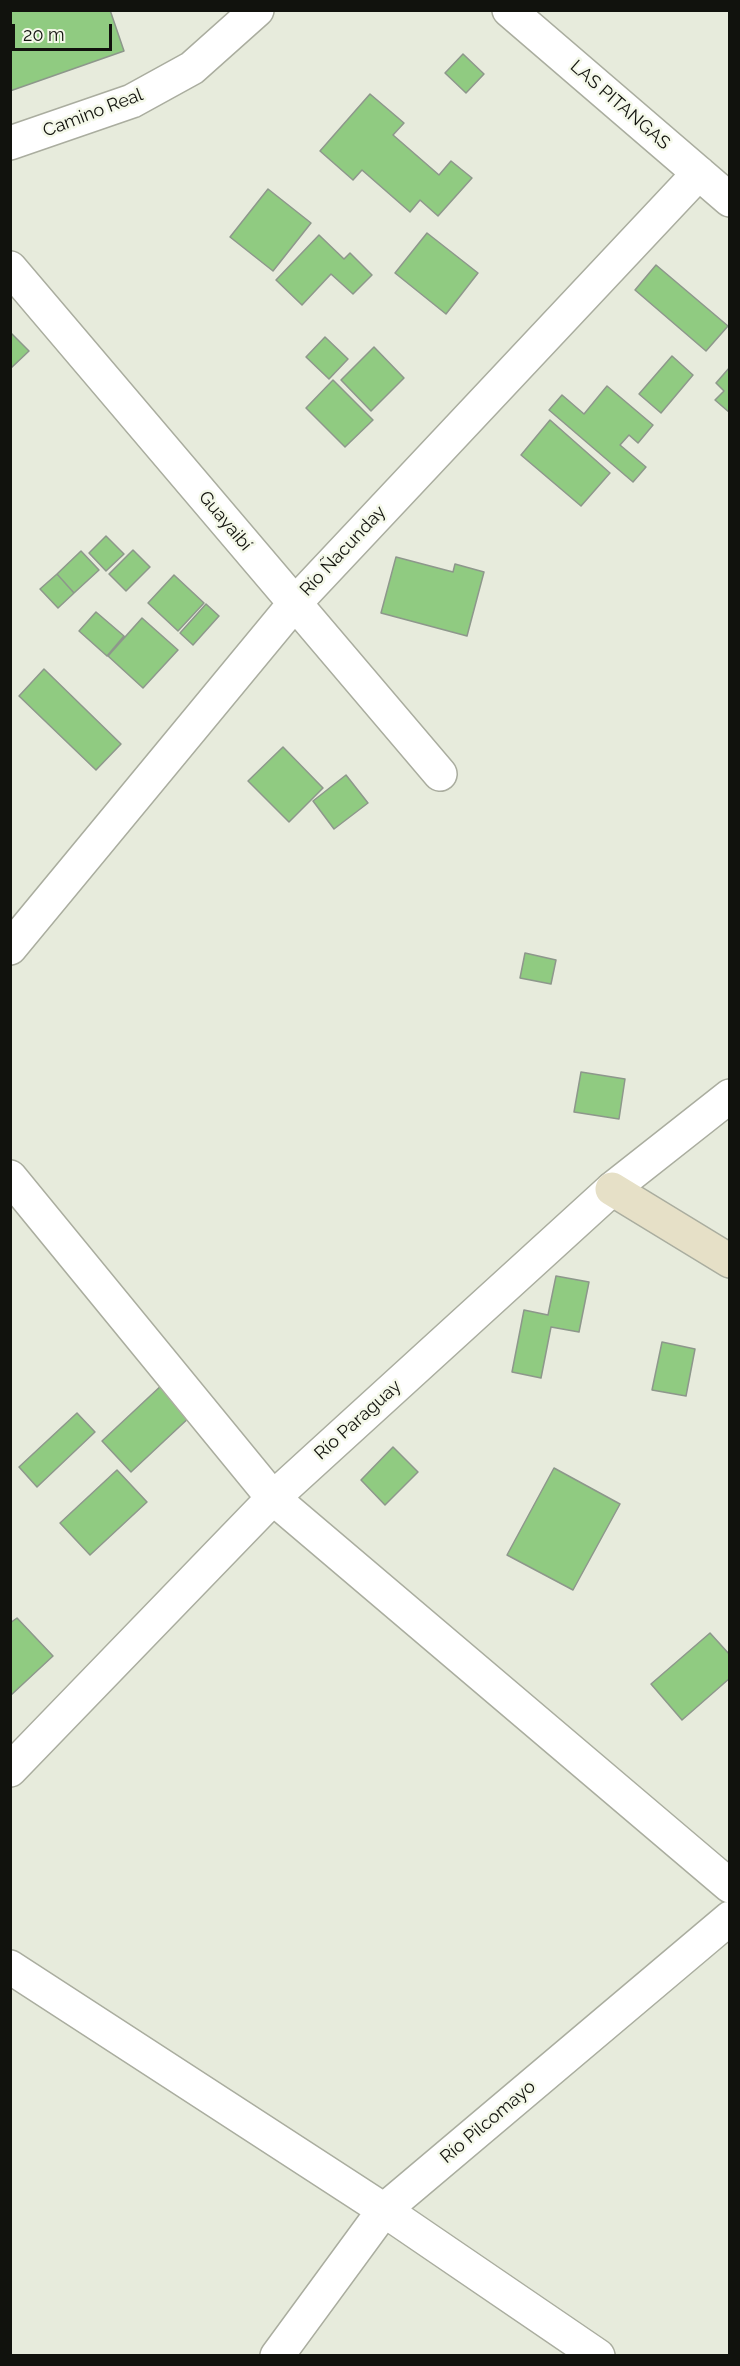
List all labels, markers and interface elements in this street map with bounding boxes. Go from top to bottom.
scale bar [15,12,116,50]
text: 20 m [23,24,65,45]
street label: LAS PITANGAS [566,56,674,154]
street label: Camino Real [40,84,146,142]
street label: Guayaibí [194,487,256,555]
street label: Río Ñacunday [296,501,390,601]
street label: Río Paraguay [310,1376,406,1464]
street label: Río Pilcomayo [436,2076,540,2168]

